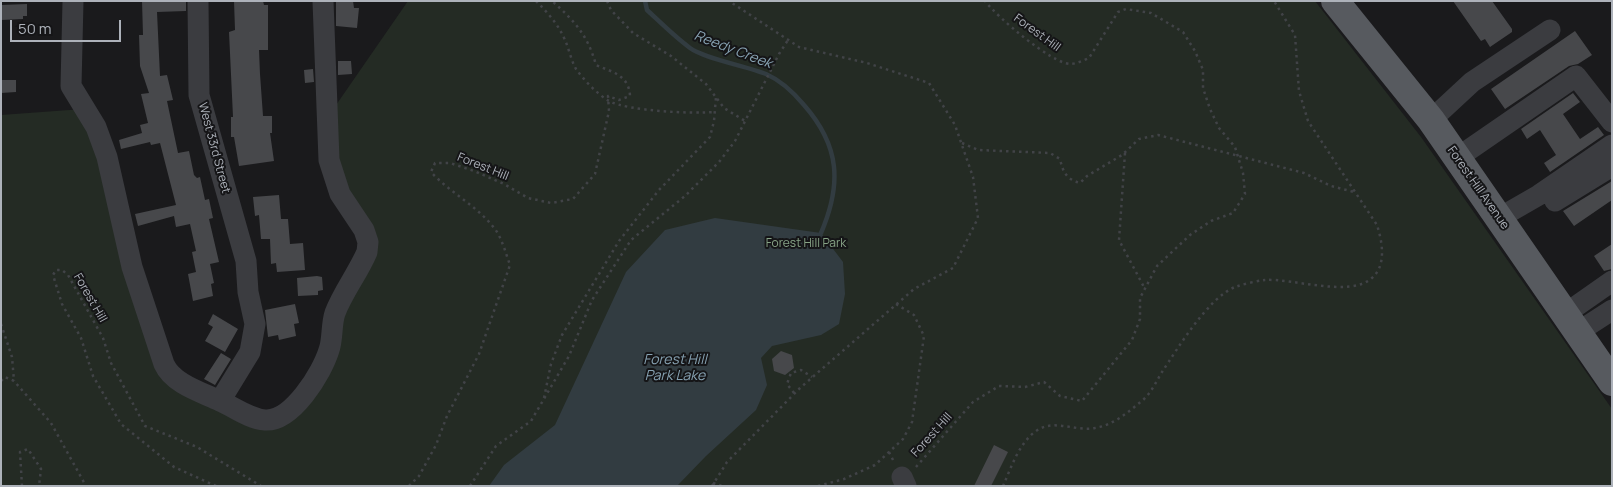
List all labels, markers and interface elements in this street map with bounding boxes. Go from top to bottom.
scale bar [12,10,124,42]
street label: Forest Hill [1011,11,1063,55]
text: 50 m [18,18,52,39]
water label: Reedy Creek [692,27,774,73]
street label: West 33rd Street [195,101,233,195]
street label: Forest Hill Avenue [1444,144,1512,232]
street label: Forest Hill [455,150,511,184]
park label: Forest Hill Park [766,237,846,251]
street label: Forest Hill [70,271,110,325]
water label: Forest Hill Park Lake [643,352,707,384]
street label: Forest Hill [908,410,956,460]

